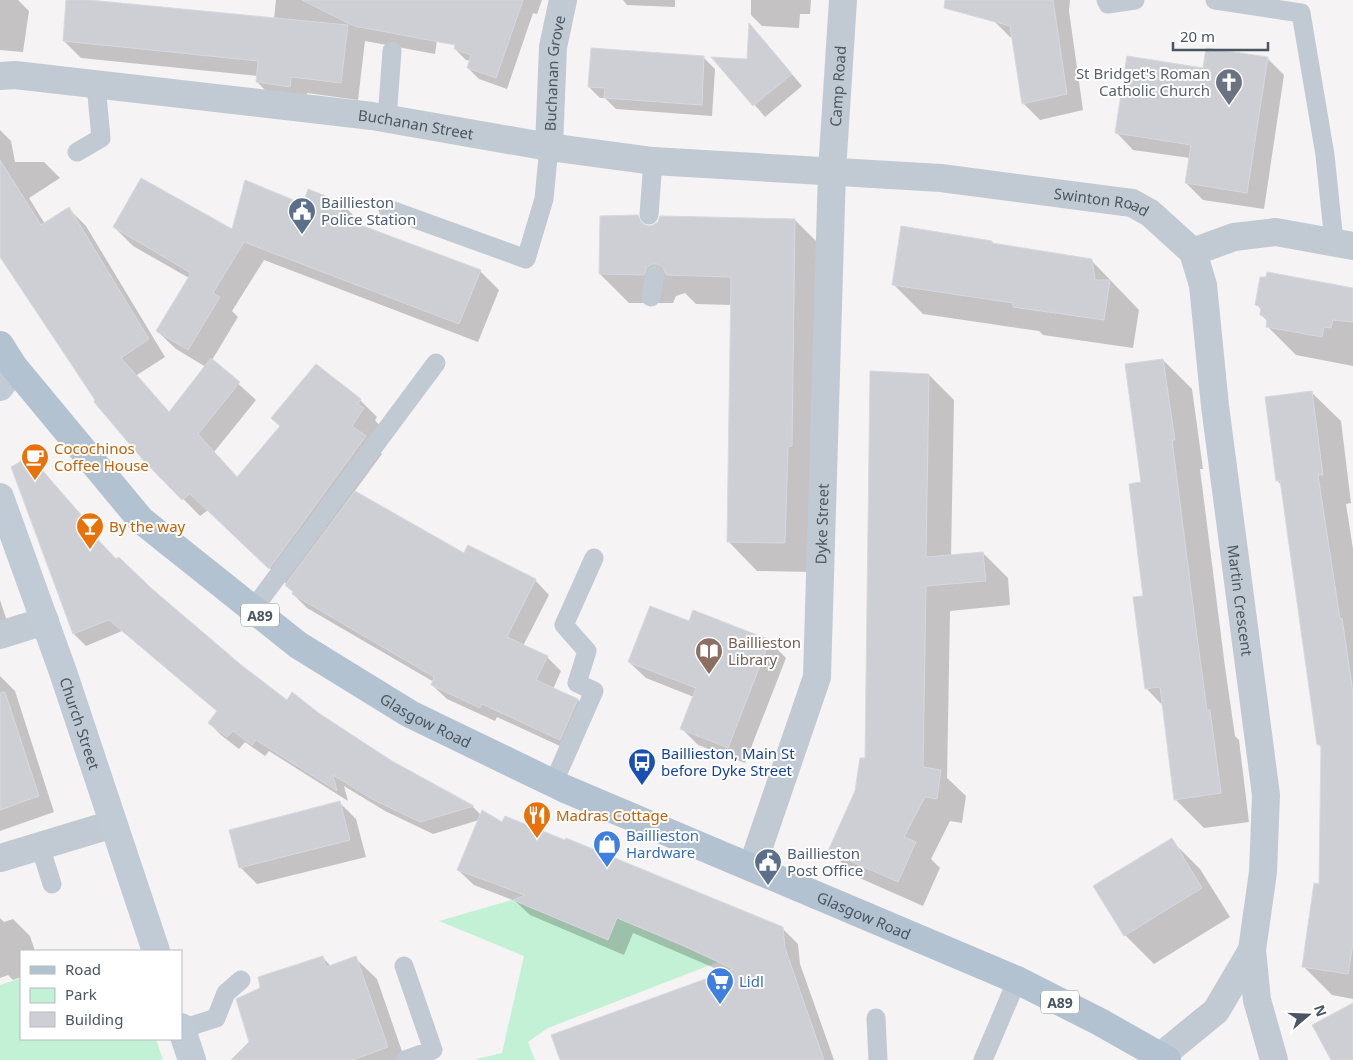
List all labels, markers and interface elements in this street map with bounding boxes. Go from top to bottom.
street label: Buchanan Grove [540,13,569,132]
scale bar [1173,20,1268,52]
text: 20 m [1180,26,1215,46]
street label: Camp Road [825,45,850,127]
place label: St Bridget's Roman Catholic Church [1076,63,1210,100]
church icon: St Bridget's Roman Catholic Church [1214,67,1244,106]
street label: Buchanan Street [357,104,476,144]
street label: Swinton Road [1053,183,1153,221]
place label: Baillieston Police Station [321,192,416,229]
public building icon: Baillieston Police Station [287,196,317,235]
place label: Cocochinos Coffee House [54,438,149,475]
cafe icon: Cocochinos Coffee House [20,442,50,481]
street label: Dyke Street [810,483,833,565]
bar icon: By the way [75,511,105,550]
place label: By the way [109,516,186,536]
street label: Martin Crescent [1223,543,1258,658]
road number: A89 [241,604,279,626]
place label: Baillieston Library [728,632,801,669]
library icon: Baillieston Library [694,636,724,675]
street label: Church Street [55,674,105,773]
street label: Glasgow Road [376,688,475,752]
place label: Baillieston, Main St before Dyke Street [661,743,795,780]
bus stop icon: Baillieston, Main St before Dyke Street [627,747,657,786]
restaurant icon: Madras Cottage [522,800,552,839]
place label: Madras Cottage [556,805,668,825]
place label: Baillieston Hardware [626,825,699,862]
shop icon: Baillieston Hardware [592,829,622,868]
place label: Baillieston Post Office [787,843,863,880]
public building icon: Baillieston Post Office [753,847,783,886]
street label: Glasgow Road [814,887,914,944]
legend [20,950,182,1040]
text: Road [65,959,101,979]
supermarket icon: Lidl [705,966,735,1005]
place label: Lidl [739,971,764,991]
text: Park [65,984,97,1004]
road number: A89 [1041,990,1079,1014]
north arrow [1283,990,1333,1040]
text: N [1310,1002,1332,1019]
text: Building [65,1009,123,1029]

